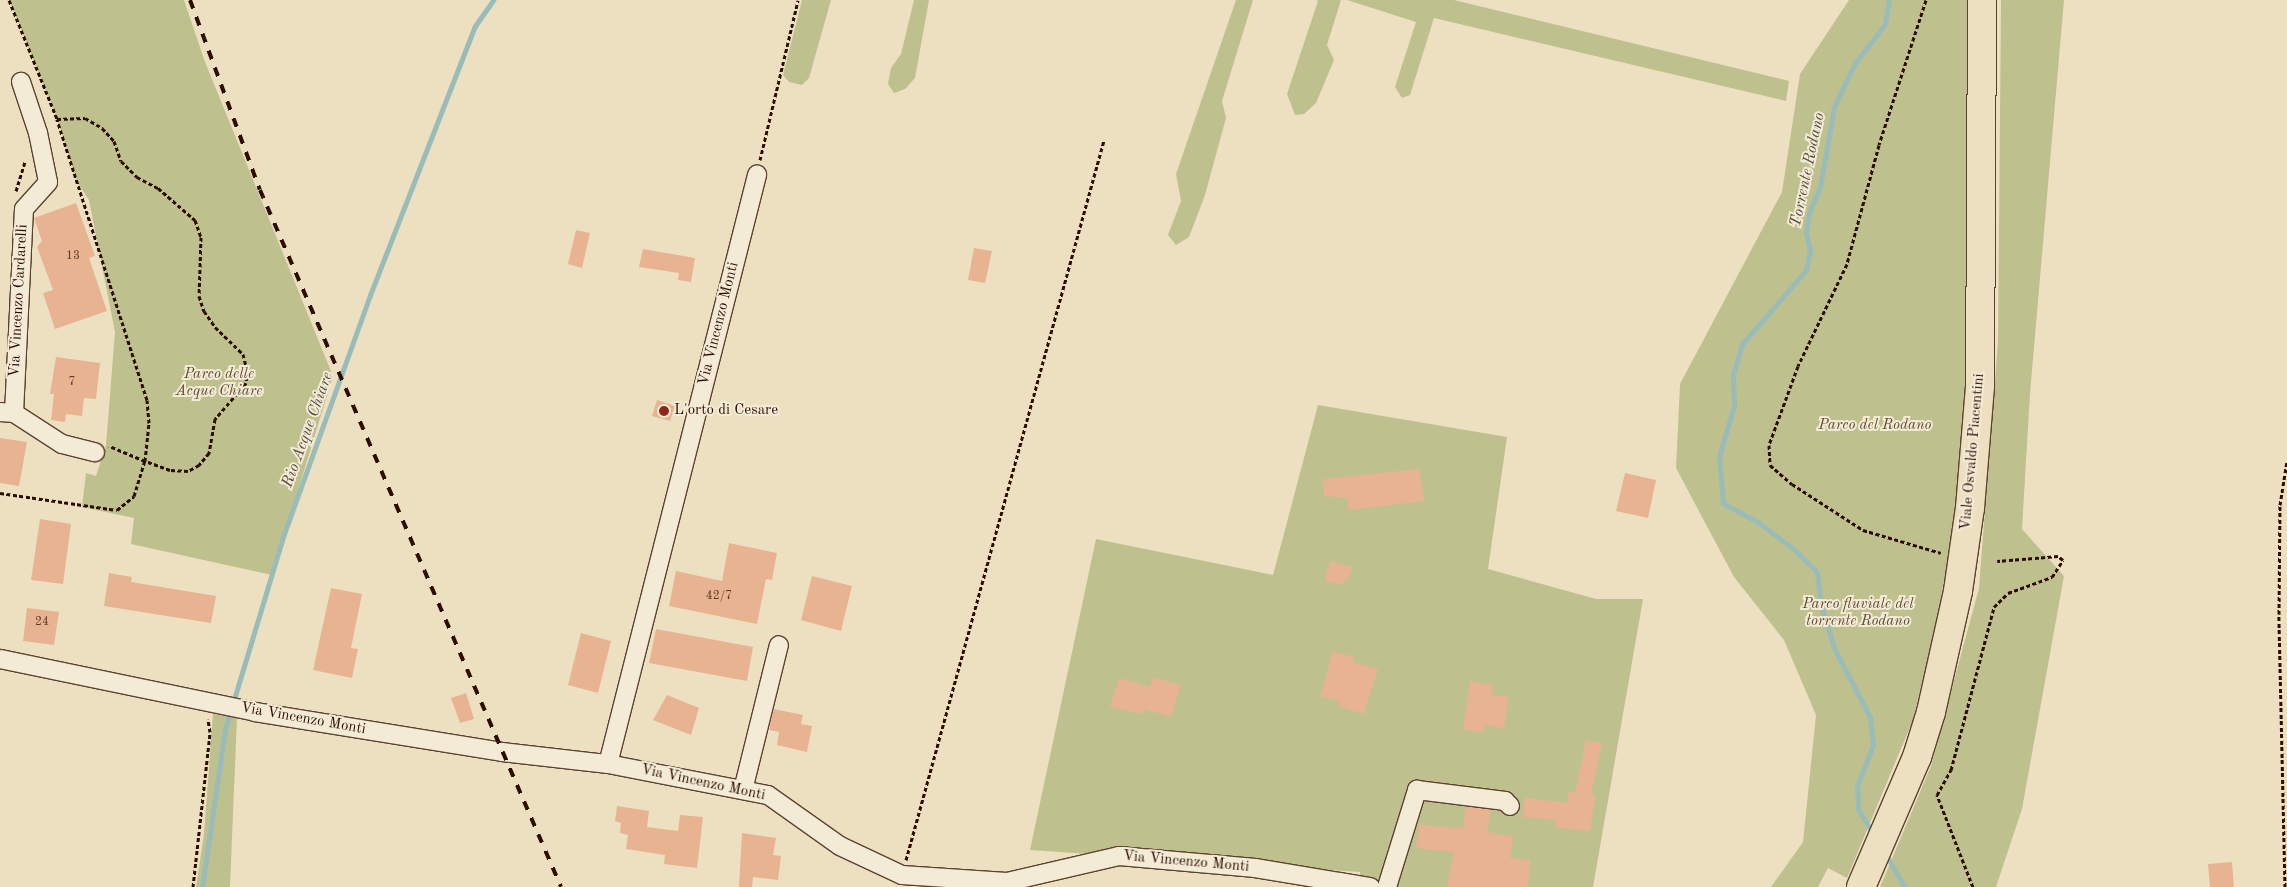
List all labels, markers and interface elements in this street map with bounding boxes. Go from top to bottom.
water label: Torrente Rodano [1786,111,1830,229]
street label: Via Vincenzo Cardarelli [6,224,32,378]
house number: 13 [66,250,80,264]
street label: Via Vincenzo Monti [695,260,743,388]
park label: Parco delle Acque Chiare [176,365,262,400]
water label: Rio Acque Chiare [278,370,338,490]
street label: Viale Osvaldo Piacentini [1957,373,1989,531]
house number: 7 [69,376,75,390]
place label: L'orto di Cesare [674,402,778,420]
marker: L'orto di Cesare [658,405,670,417]
park label: Parco del Rodano [1818,417,1932,435]
house number: 42/7 [706,590,732,604]
park label: Parco fluviale del torrente Rodano [1802,595,1914,630]
house number: 24 [35,616,49,630]
street label: Via Vincenzo Monti [239,699,367,739]
street label: Via Vincenzo Monti [639,761,767,805]
street label: Via Vincenzo Monti [1122,848,1250,876]

